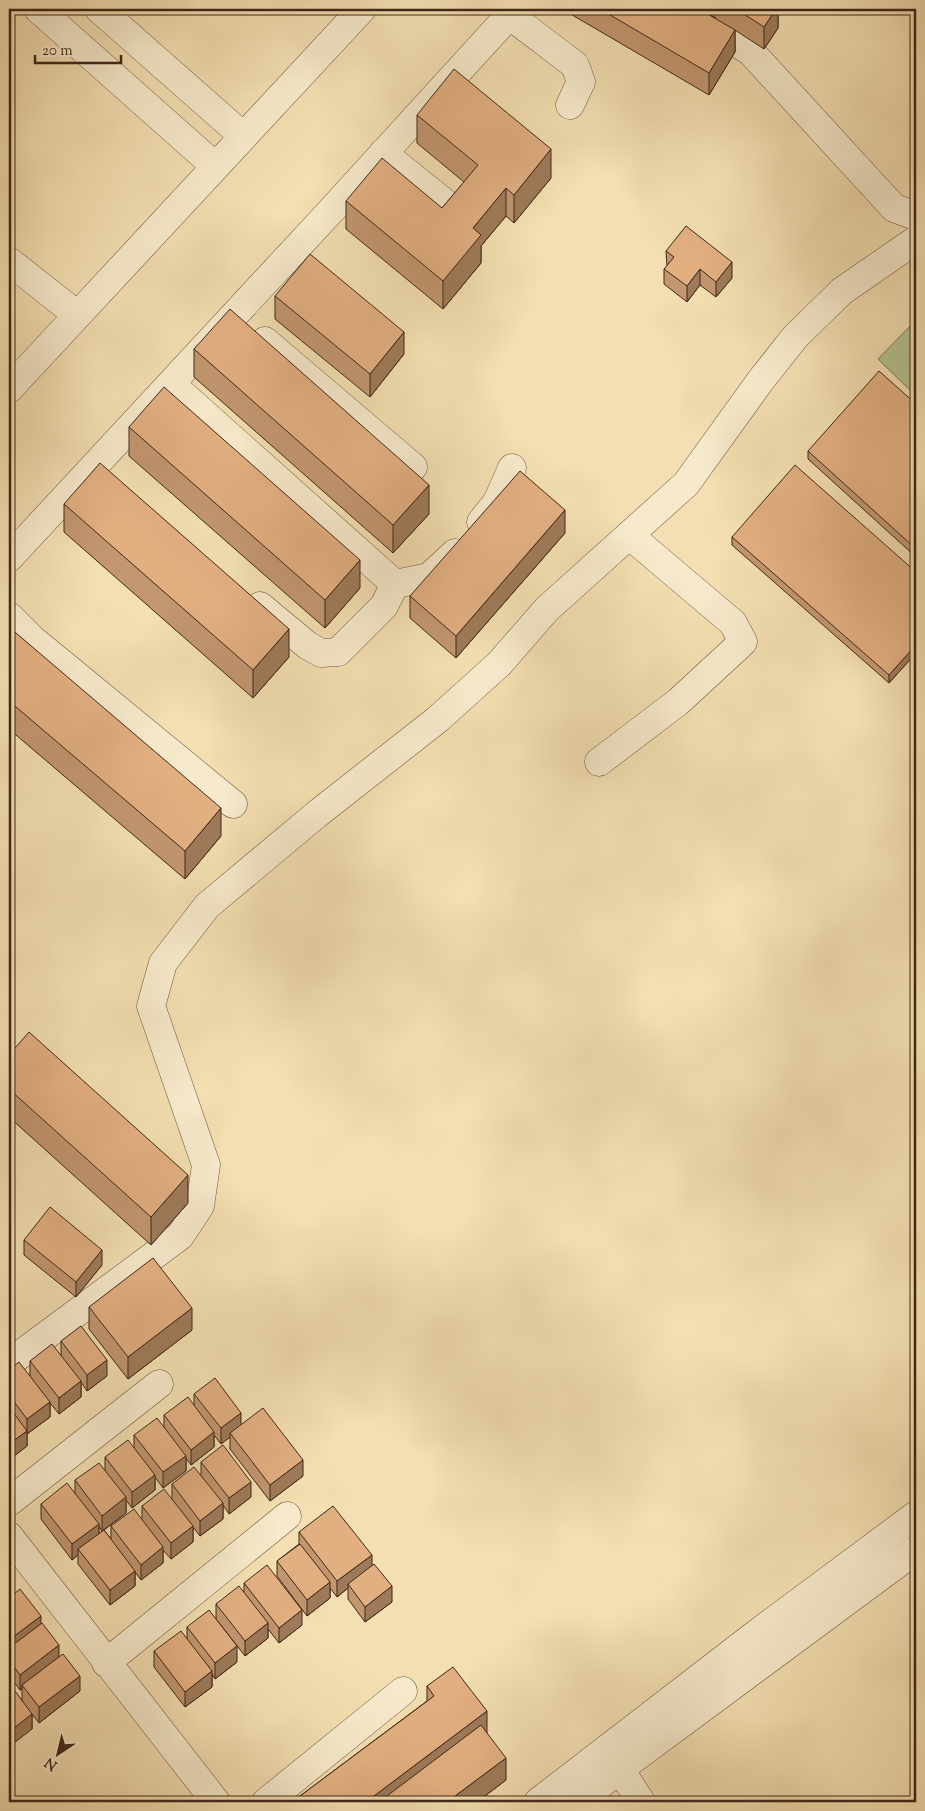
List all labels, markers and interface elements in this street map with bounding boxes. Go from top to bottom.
scale bar [35,32,121,64]
text: 20 m [42,41,73,62]
north arrow [32,1728,82,1778]
text: N [41,1752,62,1774]

